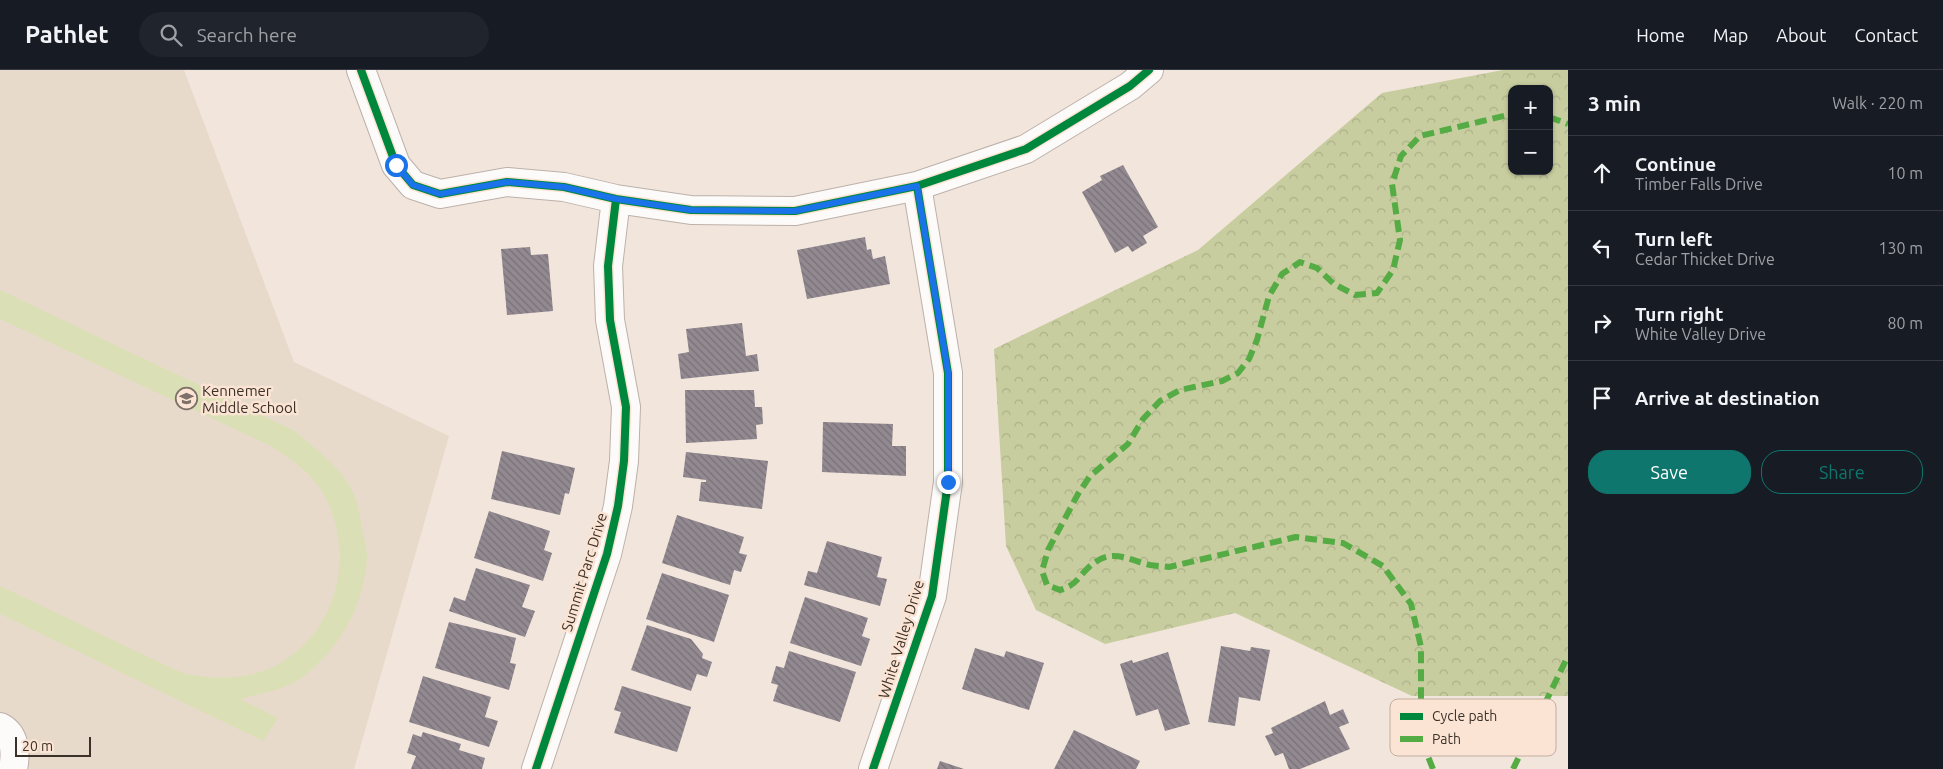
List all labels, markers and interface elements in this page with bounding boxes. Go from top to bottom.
search box [139,12,489,57]
text: Pathlet [25,21,109,48]
icon: search [157,21,185,49]
text: Search here [197,24,297,46]
text: Home [1636,25,1685,45]
text: Map [1713,25,1748,45]
text: About [1776,25,1826,45]
text: Contact [1854,25,1918,45]
map controls [1508,85,1553,175]
button: + [1508,85,1553,130]
text: 3 min [1588,91,1641,115]
text: Walk · 220 m [1832,94,1923,112]
button: − [1508,130,1553,175]
text: Continue [1635,153,1716,175]
route start [385,154,408,177]
icon: ahead [1588,159,1616,187]
text: 10 m [1887,164,1923,182]
text: Timber Falls Drive [1635,175,1763,193]
text: Turn left [1635,228,1713,250]
icon: left [1588,234,1616,262]
text: 130 m [1878,239,1923,257]
text: Cedar Thicket Drive [1635,250,1775,268]
text: Turn right [1635,303,1723,325]
icon: right [1588,309,1616,337]
text: 80 m [1887,314,1923,332]
text: White Valley Drive [1635,325,1766,343]
place label: Kennemer Middle School [202,382,297,416]
icon: arrive [1588,384,1616,412]
school or university icon: Kennemer Middle School [174,387,198,411]
text: Arrive at destination [1635,387,1820,409]
button: Save [1588,450,1751,494]
button: Share [1761,450,1923,494]
route end [937,471,960,494]
street label: Summit Parc Drive [558,511,610,633]
street label: White Valley Drive [875,578,927,700]
legend [1390,699,1556,756]
text: Cycle path [1432,708,1497,724]
text: Path [1432,731,1461,747]
scale bar [15,734,91,757]
text: 20 m [22,738,53,754]

